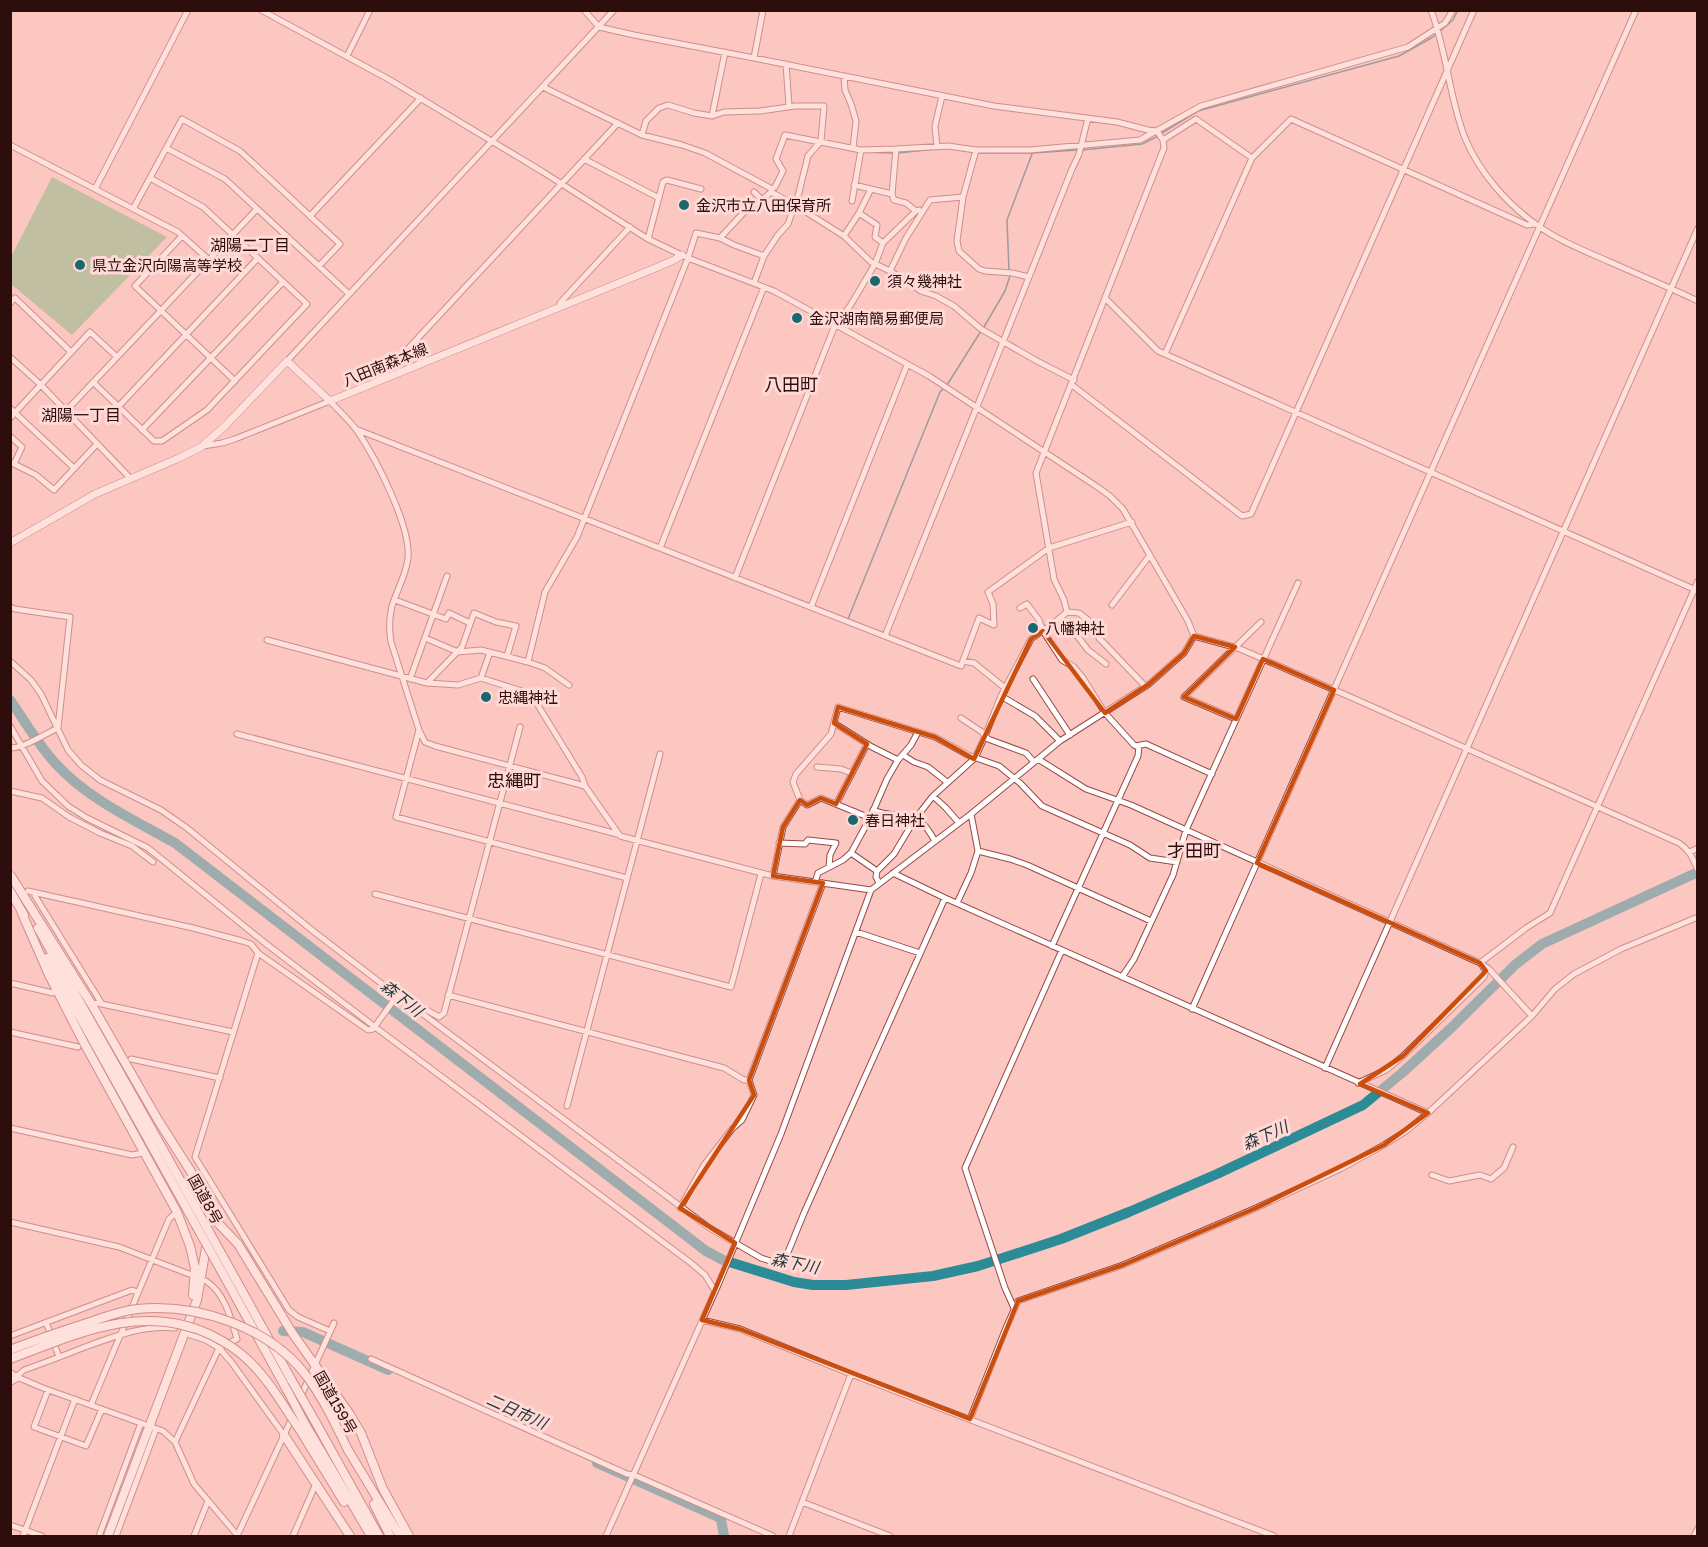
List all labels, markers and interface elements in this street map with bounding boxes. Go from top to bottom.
place label: 金沢市立八田保育所 [696,196,831,214]
marker: 金沢市立八田保育所 [677,198,691,212]
district label: 湖陽二丁目 [210,235,290,255]
place label: 県立金沢向陽高等学校 [92,256,242,274]
marker: 県立金沢向陽高等学校 [73,258,87,272]
place label: 須々幾神社 [887,272,962,290]
marker: 須々幾神社 [868,274,882,288]
place label: 金沢湖南簡易郵便局 [809,309,944,327]
marker: 金沢湖南簡易郵便局 [790,311,804,325]
street label: 八田南森本線 [340,339,430,389]
district label: 八田町 [764,373,818,395]
district label: 湖陽一丁目 [41,405,121,425]
place label: 八幡神社 [1045,619,1105,637]
marker: 八幡神社 [1026,621,1040,635]
place label: 忠縄神社 [498,688,558,706]
marker: 忠縄神社 [479,690,493,704]
district label: 忠縄町 [487,769,541,791]
place label: 春日神社 [865,811,925,829]
marker: 春日神社 [846,813,860,827]
district label: 才田町 [1167,839,1221,861]
water label: 森下川 [377,975,429,1022]
water label: 森下川 [1239,1115,1293,1154]
street label: 国道8号 [185,1171,227,1227]
water label: 森下川 [770,1249,822,1278]
street label: 国道159号 [311,1367,361,1437]
water label: 二日市川 [484,1389,552,1434]

